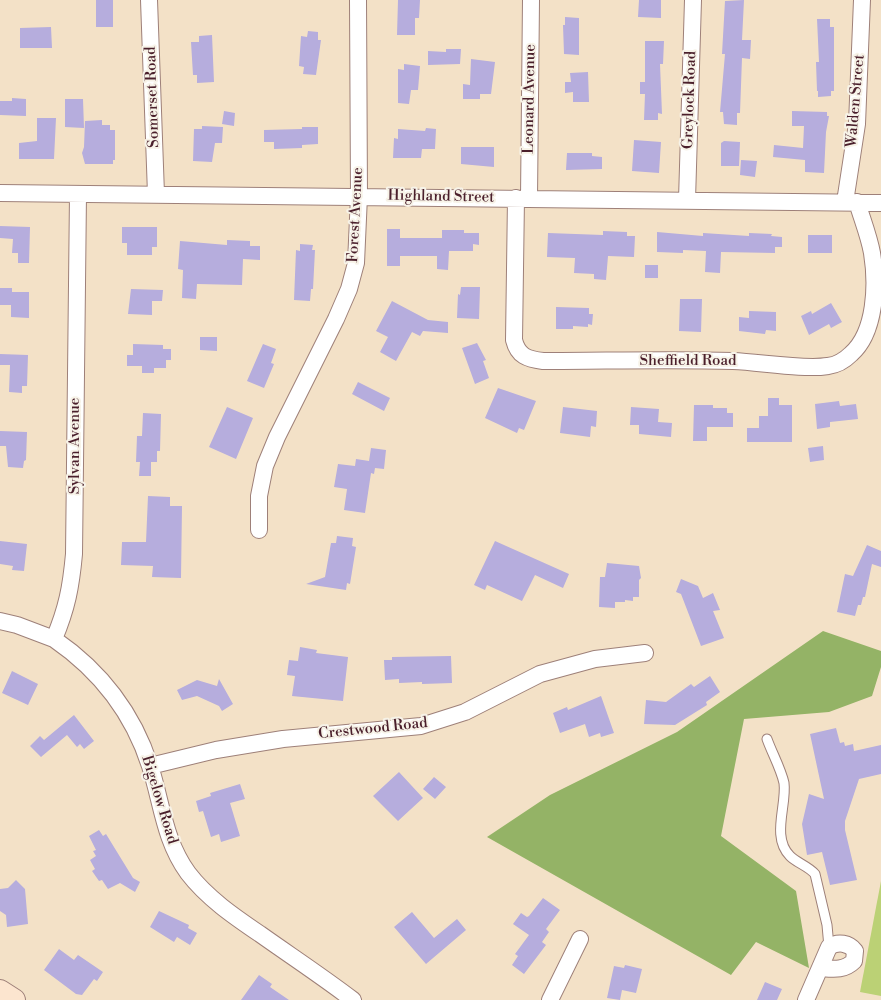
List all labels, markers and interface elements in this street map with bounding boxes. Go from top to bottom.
street label: Leonard Avenue [520,44,540,154]
street label: Somerset Road [142,46,164,148]
street label: Greylock Road [679,51,701,149]
street label: Walden Street [843,54,869,148]
street label: Forest Avenue [345,167,367,263]
street label: Highland Street [387,187,495,207]
street label: Sheffield Road [640,352,736,370]
street label: Sylvan Avenue [66,398,84,494]
street label: Crestwood Road [318,714,428,744]
street label: Bigelow Road [137,754,181,846]

